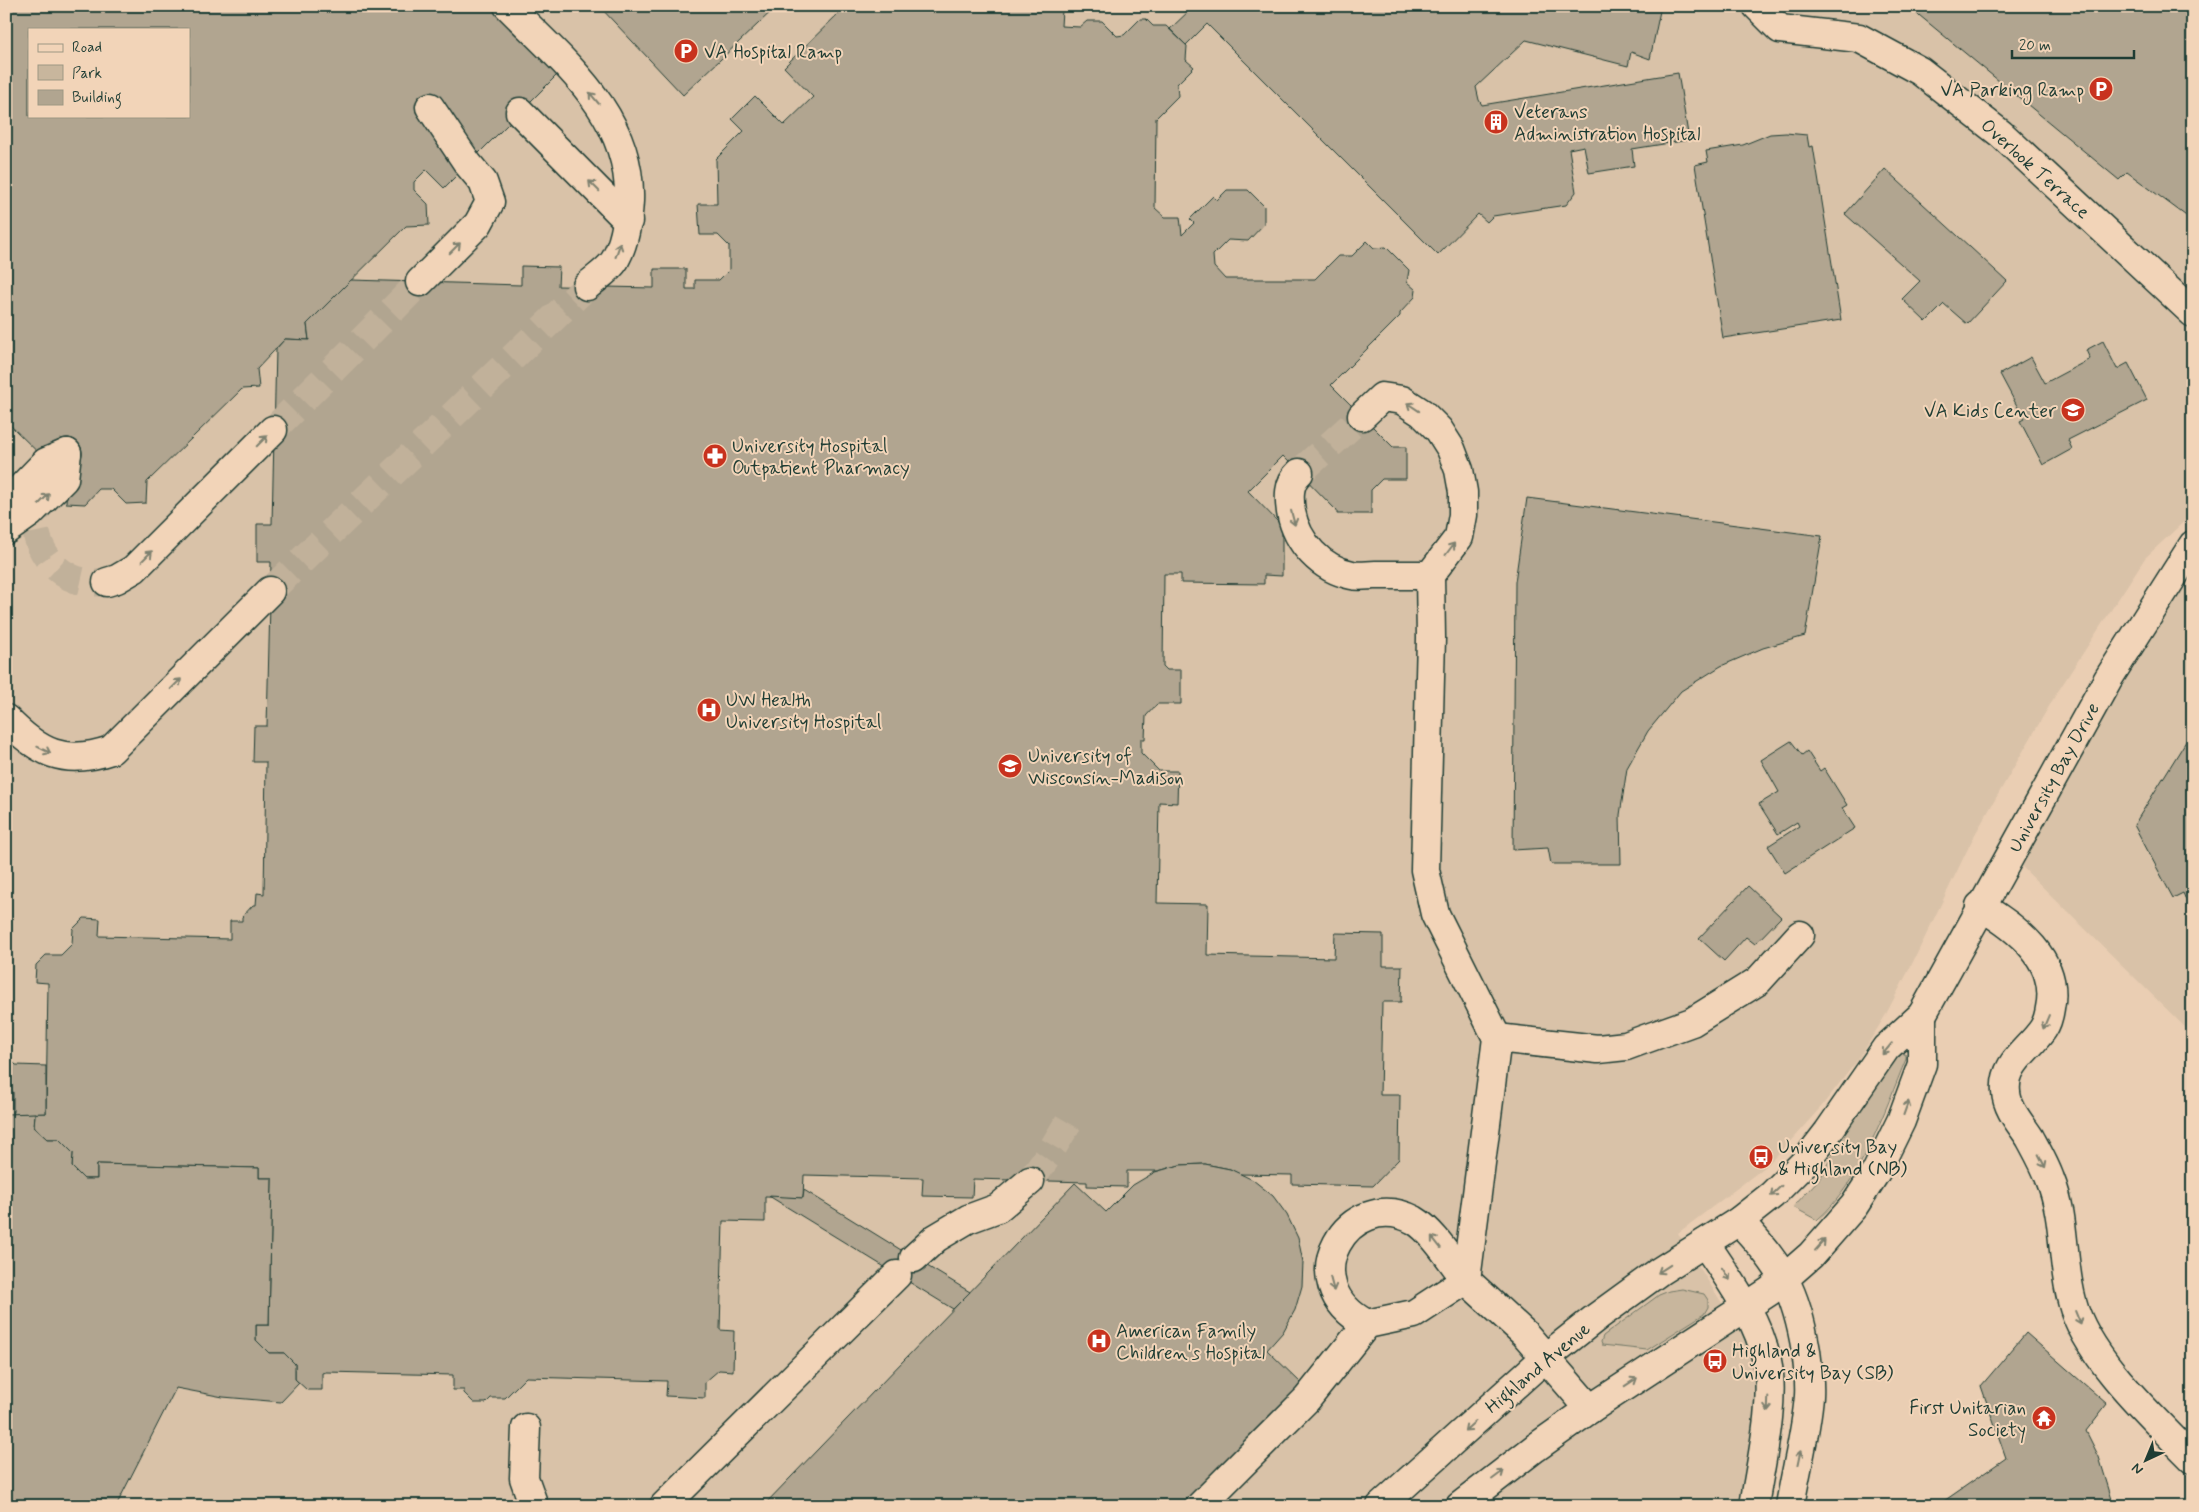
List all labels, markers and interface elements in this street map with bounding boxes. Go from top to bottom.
legend [28,28,190,118]
scale bar [2012,28,2134,60]
text: 20 m [2019,36,2051,56]
text: Road [72,38,102,58]
parking icon: VA Hospital Ramp [673,38,699,64]
place label: VA Hospital Ramp [704,40,842,65]
text: Park [72,64,102,84]
parking icon: VA Parking Ramp [2088,76,2114,102]
place label: VA Parking Ramp [1941,78,2084,105]
text: Building [72,88,122,109]
one-way arrow [589,91,600,104]
place label: Veterans Administration Hospital [1514,100,1701,147]
building icon: Veterans Administration Hospital [1483,109,1509,135]
street label: Overlook Terrace [1975,113,2095,225]
one-way arrow [588,180,600,193]
one-way arrow [449,242,461,254]
one-way arrow [614,243,623,258]
school or university icon: VA Kids Center [2060,397,2086,423]
place label: VA Kids Center [1924,399,2056,424]
one-way arrow [1406,402,1420,412]
place label: University Hospital Outpatient Pharmacy [732,434,910,481]
one-way arrow [256,435,269,447]
pharmacy icon: University Hospital Outpatient Pharmacy [702,443,728,469]
one-way arrow [38,493,50,505]
one-way arrow [1289,510,1298,526]
one-way arrow [1444,543,1455,556]
one-way arrow [141,550,154,562]
one-way arrow [170,678,182,691]
place label: UW Health University Hospital [726,688,882,735]
hospital icon: UW Health University Hospital [696,697,722,723]
street label: University Bay Drive [2003,698,2106,857]
place label: University of Wisconsin-Madison [1028,744,1184,791]
one-way arrow [36,745,51,755]
school or university icon: University of Wisconsin-Madison [997,753,1023,779]
one-way arrow [2041,1014,2050,1029]
one-way arrow [1881,1042,1892,1055]
one-way arrow [1902,1101,1911,1116]
place label: University Bay & Highland (NB) [1778,1135,1907,1185]
bus stop icon: University Bay & Highland (NB) [1748,1144,1774,1170]
one-way arrow [2037,1154,2047,1169]
one-way arrow [1770,1184,1782,1197]
one-way arrow [1431,1235,1441,1249]
one-way arrow [1814,1238,1826,1251]
one-way arrow [1657,1264,1671,1274]
one-way arrow [1721,1267,1731,1281]
one-way arrow [1328,1276,1337,1292]
one-way arrow [2074,1310,2083,1325]
street label: Highland Avenue [1480,1317,1598,1422]
place label: American Family Children's Hospital [1116,1319,1266,1366]
hospital icon: American Family Children's Hospital [1086,1328,1112,1354]
place label: Highland & University Bay (SB) [1732,1339,1894,1386]
bus stop icon: Highland & University Bay (SB) [1702,1348,1728,1374]
one-way arrow [1624,1377,1638,1388]
one-way arrow [1763,1396,1773,1412]
place label: First Unitarian Society [1909,1396,2026,1444]
temple icon: First Unitarian Society [2031,1405,2057,1431]
one-way arrow [1463,1420,1476,1432]
north arrow [2122,1434,2172,1484]
one-way arrow [1794,1450,1804,1466]
text: N [2128,1459,2147,1478]
one-way arrow [1491,1470,1504,1481]

